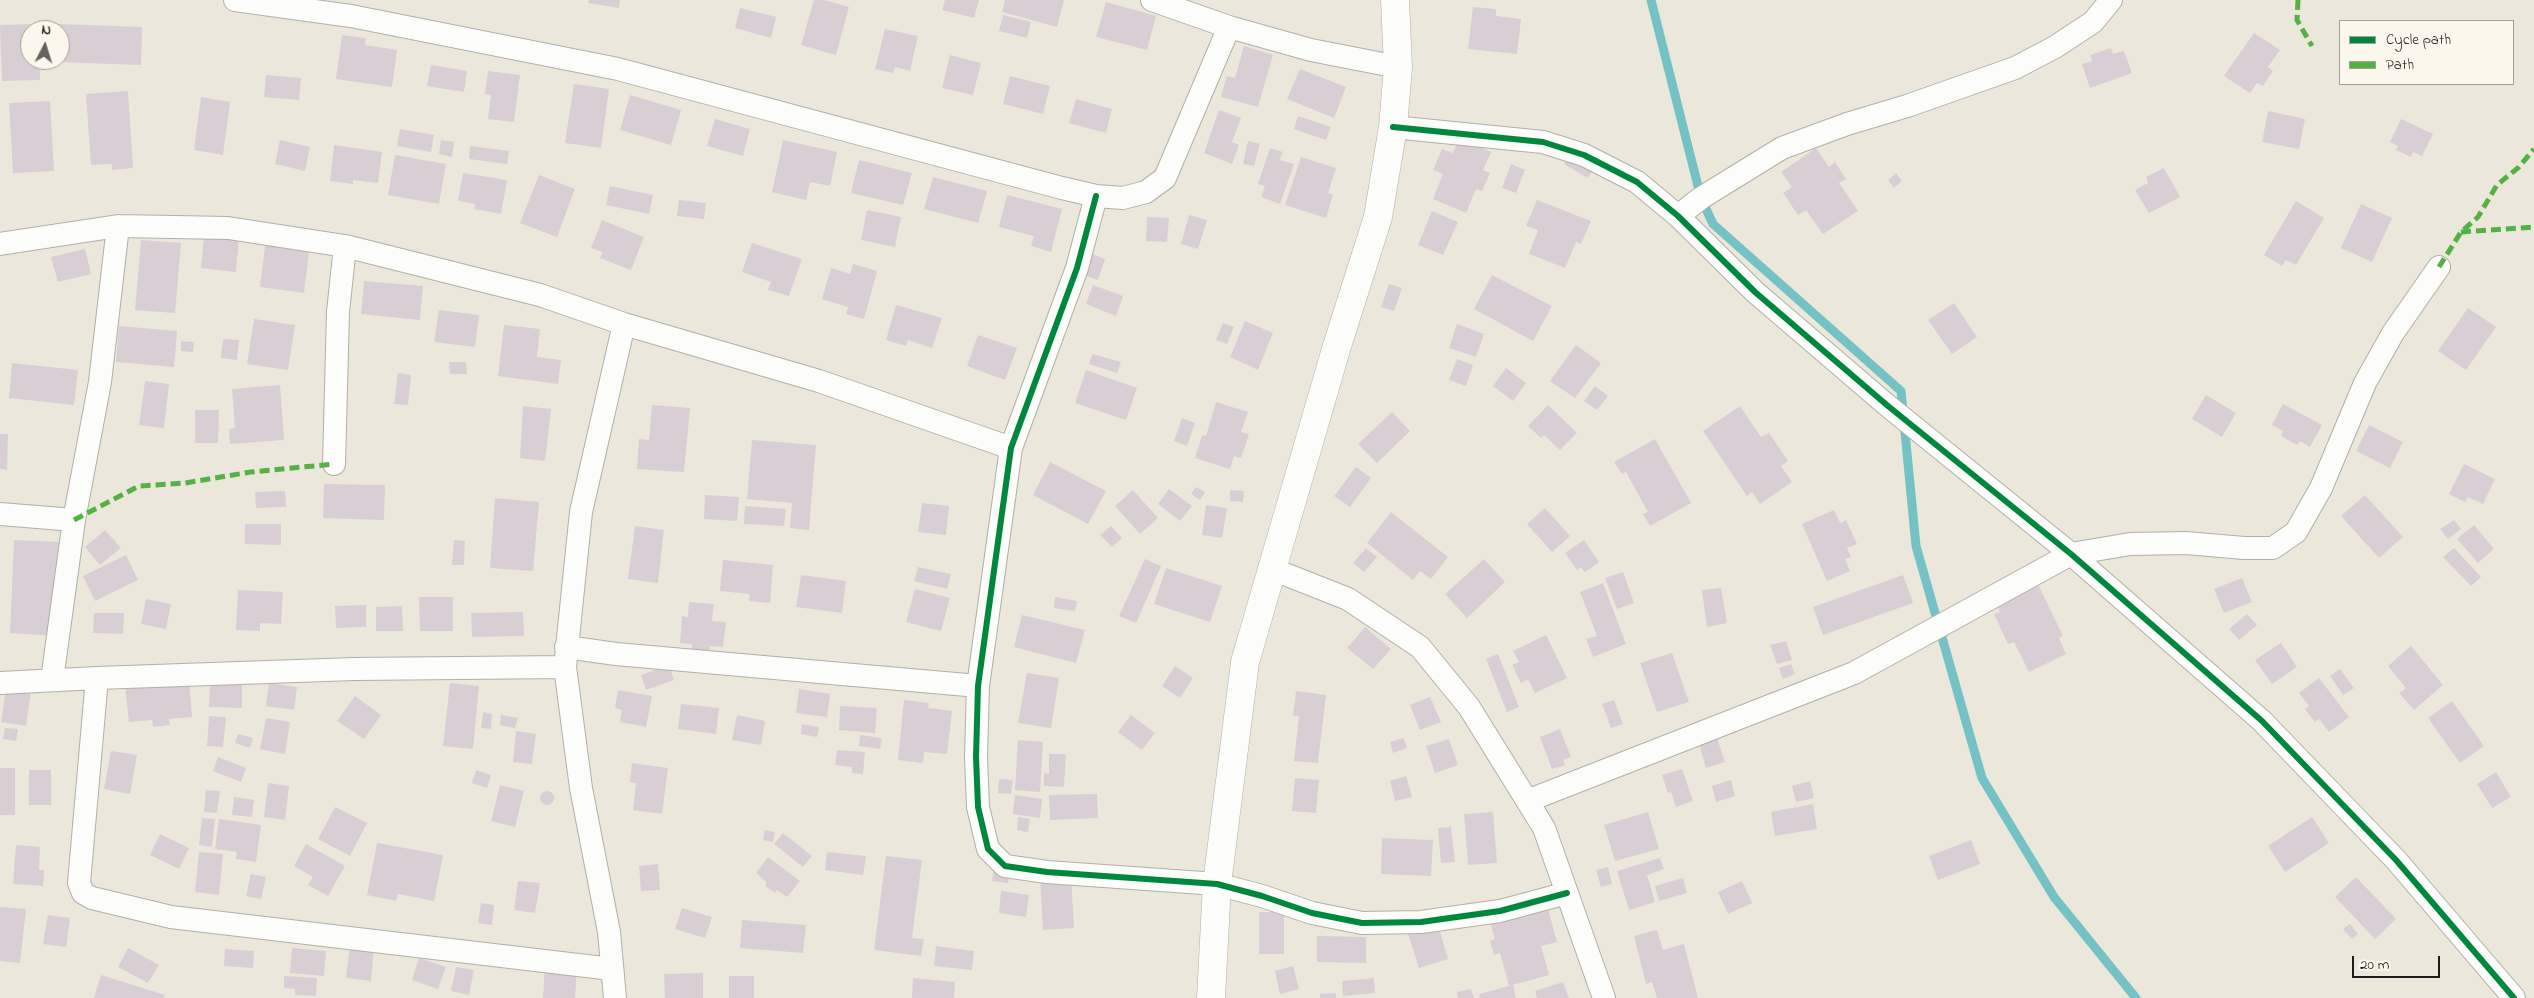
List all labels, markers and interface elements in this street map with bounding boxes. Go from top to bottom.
north arrow [20,20,70,70]
text: N [41,20,52,41]
legend [2339,20,2514,85]
text: Cycle path [2386,29,2451,51]
text: Path [2386,54,2414,76]
scale bar [2354,946,2442,978]
text: 20 m [2360,954,2389,976]

